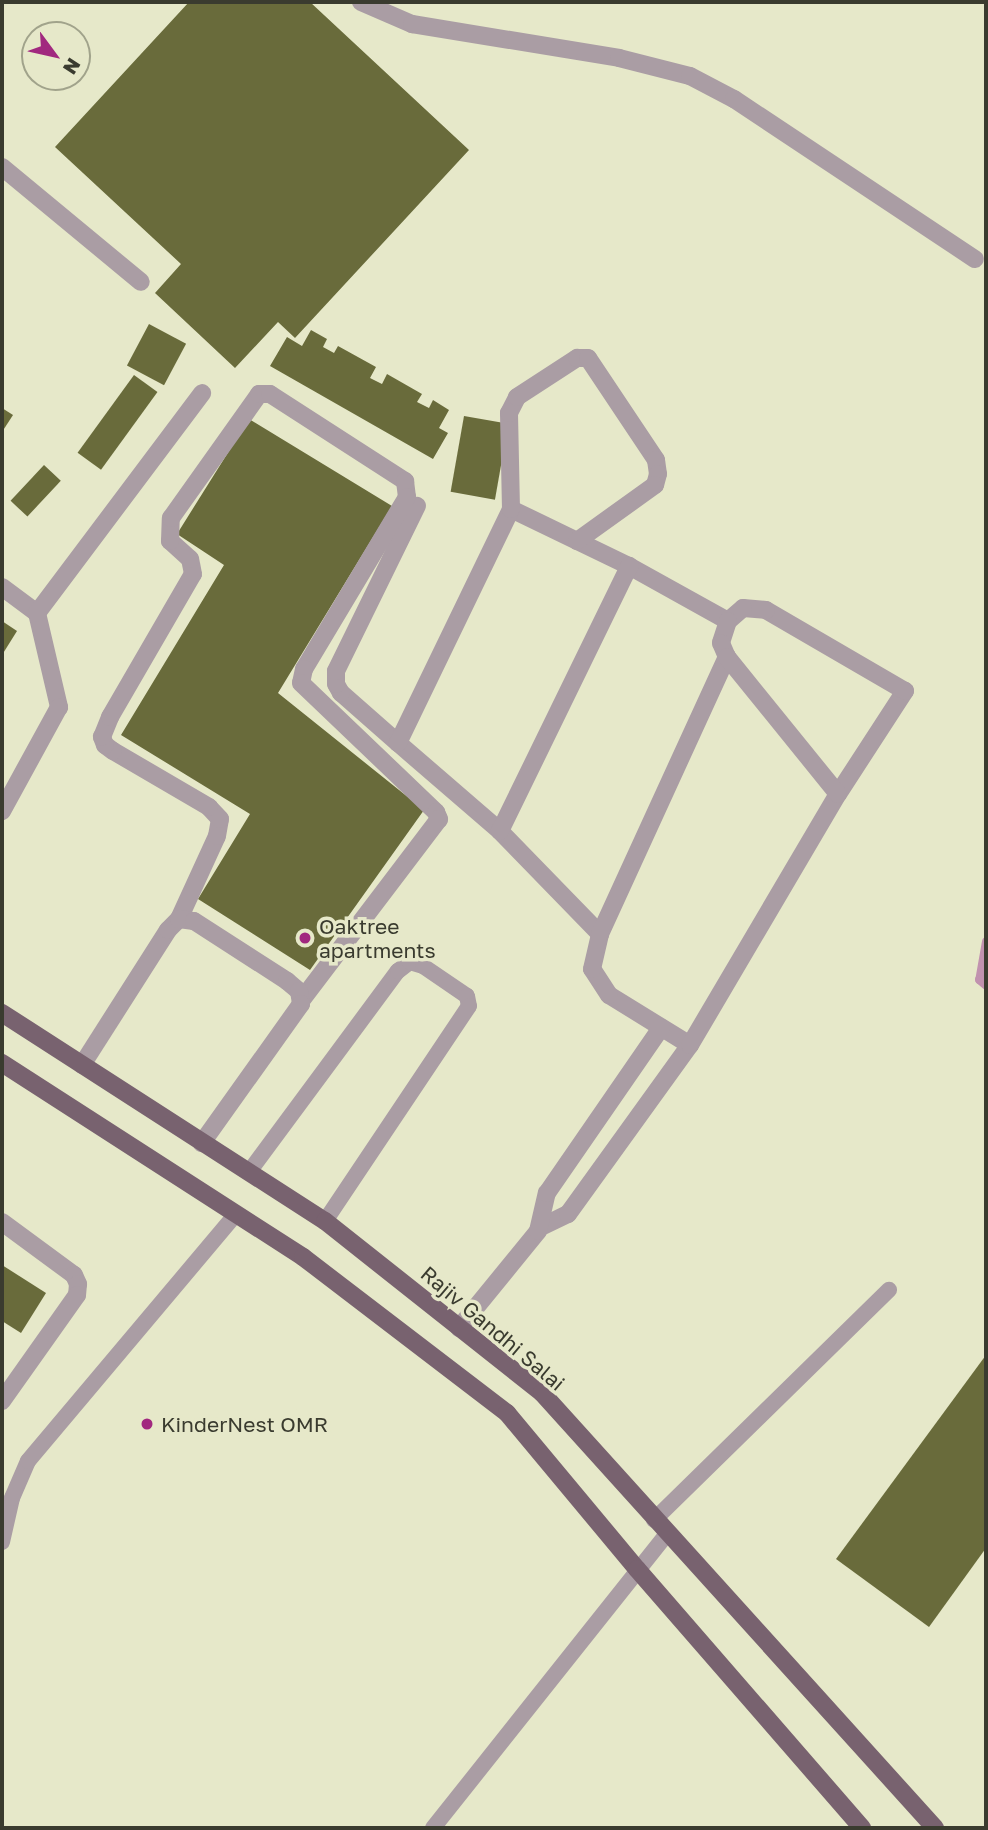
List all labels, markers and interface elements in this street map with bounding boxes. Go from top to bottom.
north arrow [21,21,91,91]
text: N [59,54,86,79]
place label: Oaktree apartments [319,913,436,963]
marker: Oaktree apartments [297,930,313,946]
street label: Rajiv Gandhi Salai [416,1260,570,1396]
place label: KinderNest OMR [161,1411,328,1437]
marker: KinderNest OMR [139,1416,155,1432]

